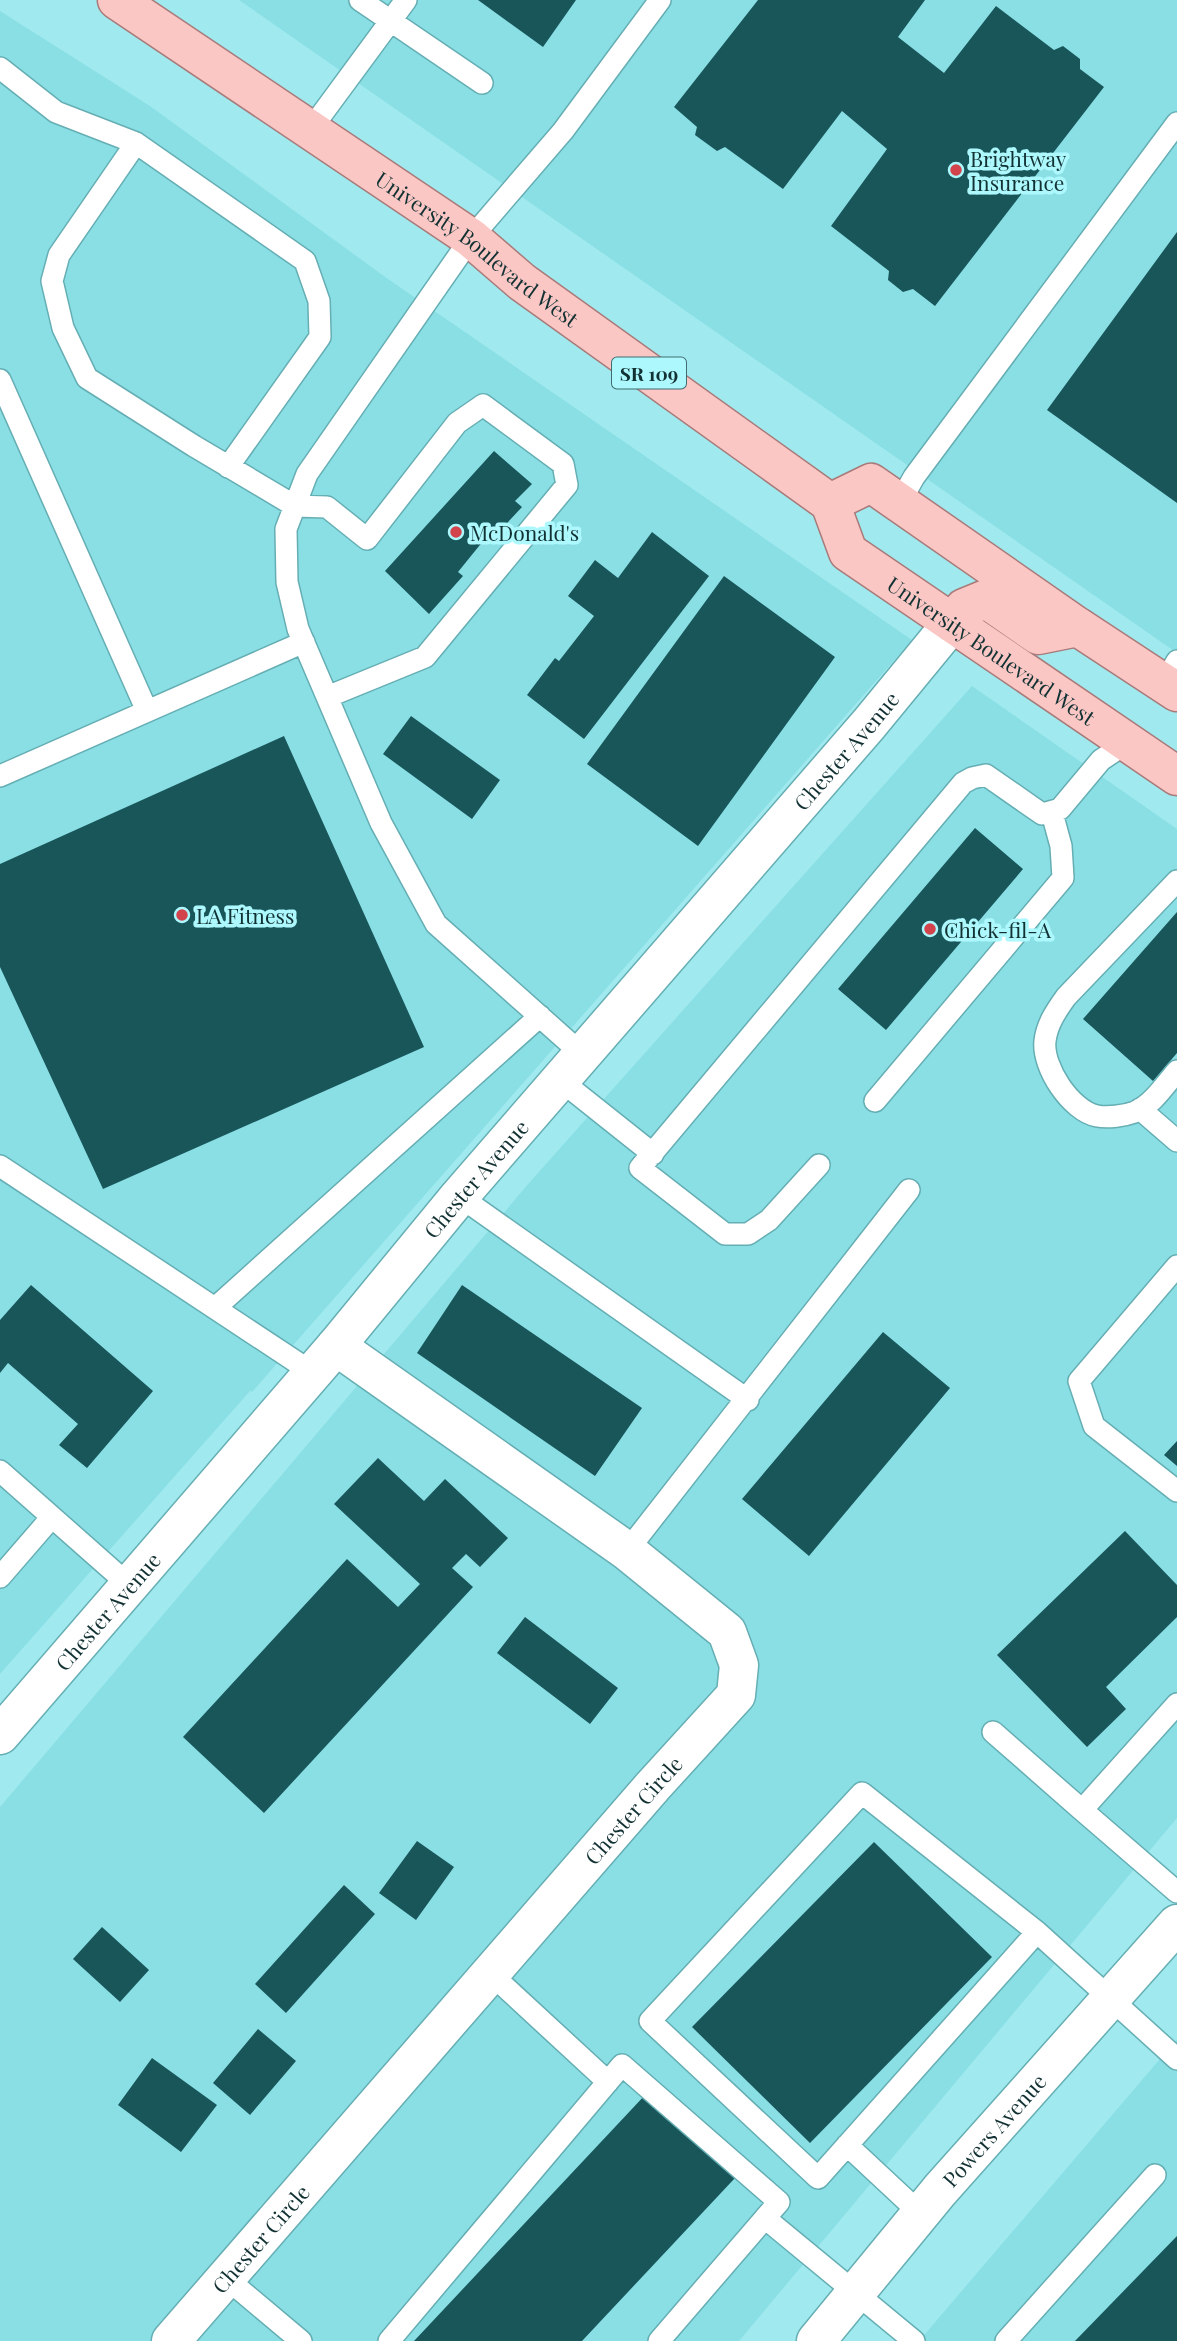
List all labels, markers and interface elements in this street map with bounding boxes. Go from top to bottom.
place label: Brightway Insurance [970,144,1067,196]
marker: Brightway Insurance [948,162,964,178]
street label: University Boulevard West [371,164,585,333]
road number: SR 109 [612,358,686,388]
place label: McDonald's [470,518,579,546]
marker: McDonald's [448,524,464,540]
street label: University Boulevard West [882,569,1101,731]
street label: Chester Avenue [787,685,904,816]
place label: LA Fitness [196,901,294,929]
marker: LA Fitness [174,907,190,923]
place label: Chick-fil-A [944,915,1052,943]
marker: Chick-fil-A [922,921,938,937]
street label: Chester Avenue [417,1113,534,1244]
street label: Chester Avenue [48,1546,166,1676]
street label: Chester Circle [578,1750,688,1870]
street label: Powers Avenue [936,2067,1052,2192]
street label: Chester Circle [205,2178,315,2299]

